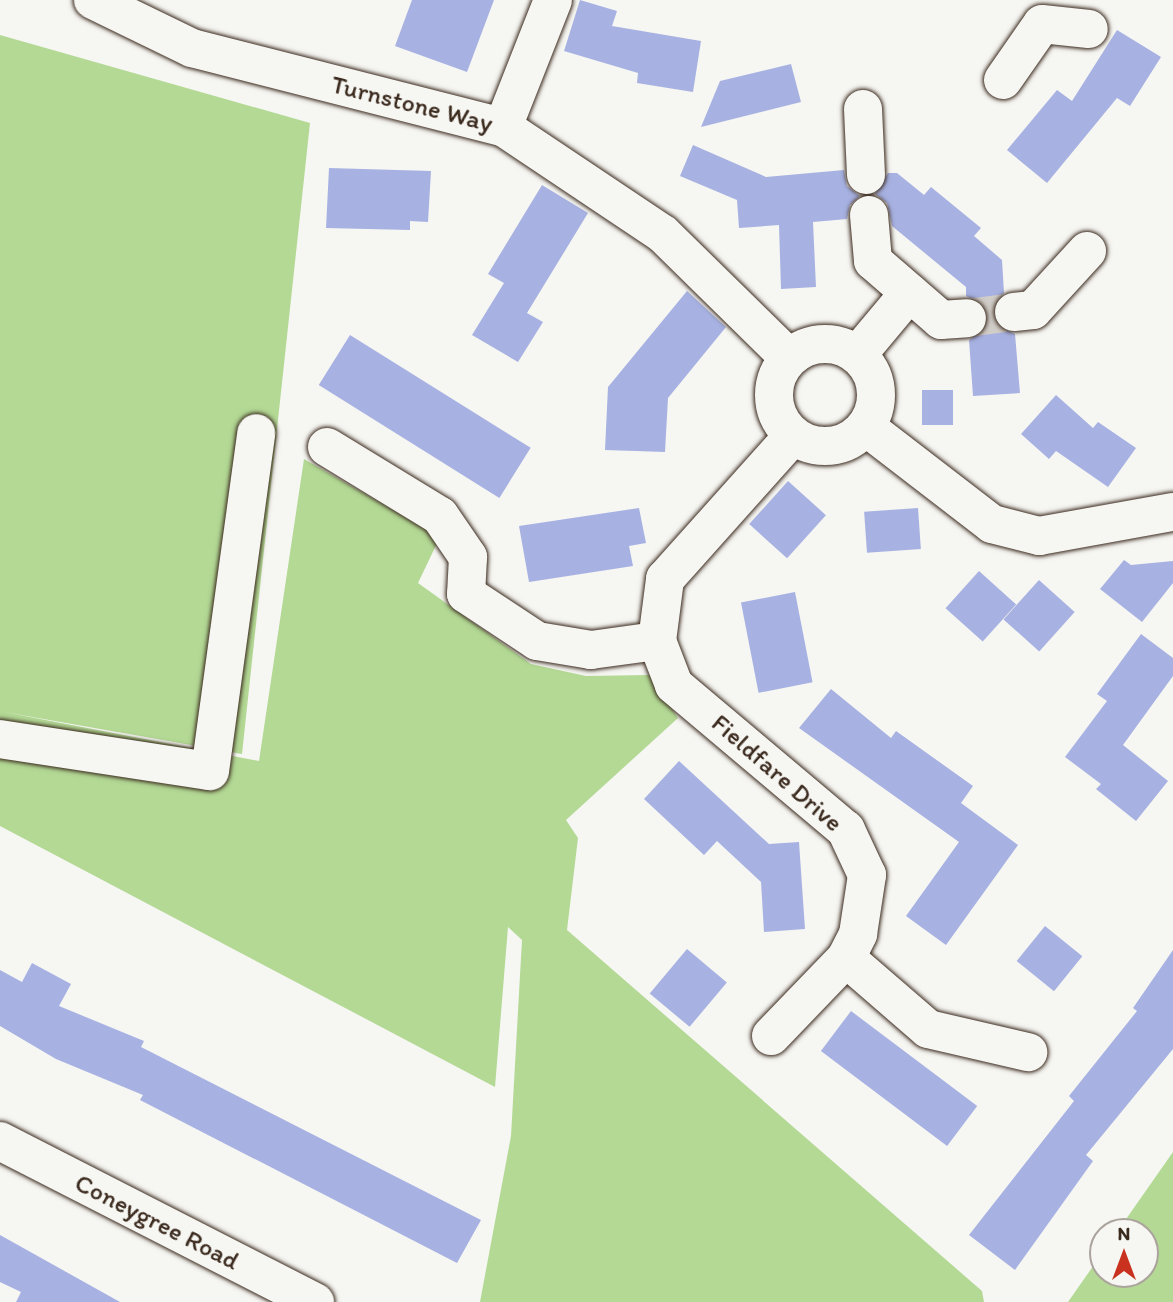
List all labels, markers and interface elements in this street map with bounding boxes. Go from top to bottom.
street label: Turnstone Way [328,69,496,139]
street label: Fieldfare Drive [705,707,849,839]
street label: Coneygree Road [70,1167,244,1277]
north arrow [1089,1218,1159,1288]
text: N [1118,1222,1130,1245]

